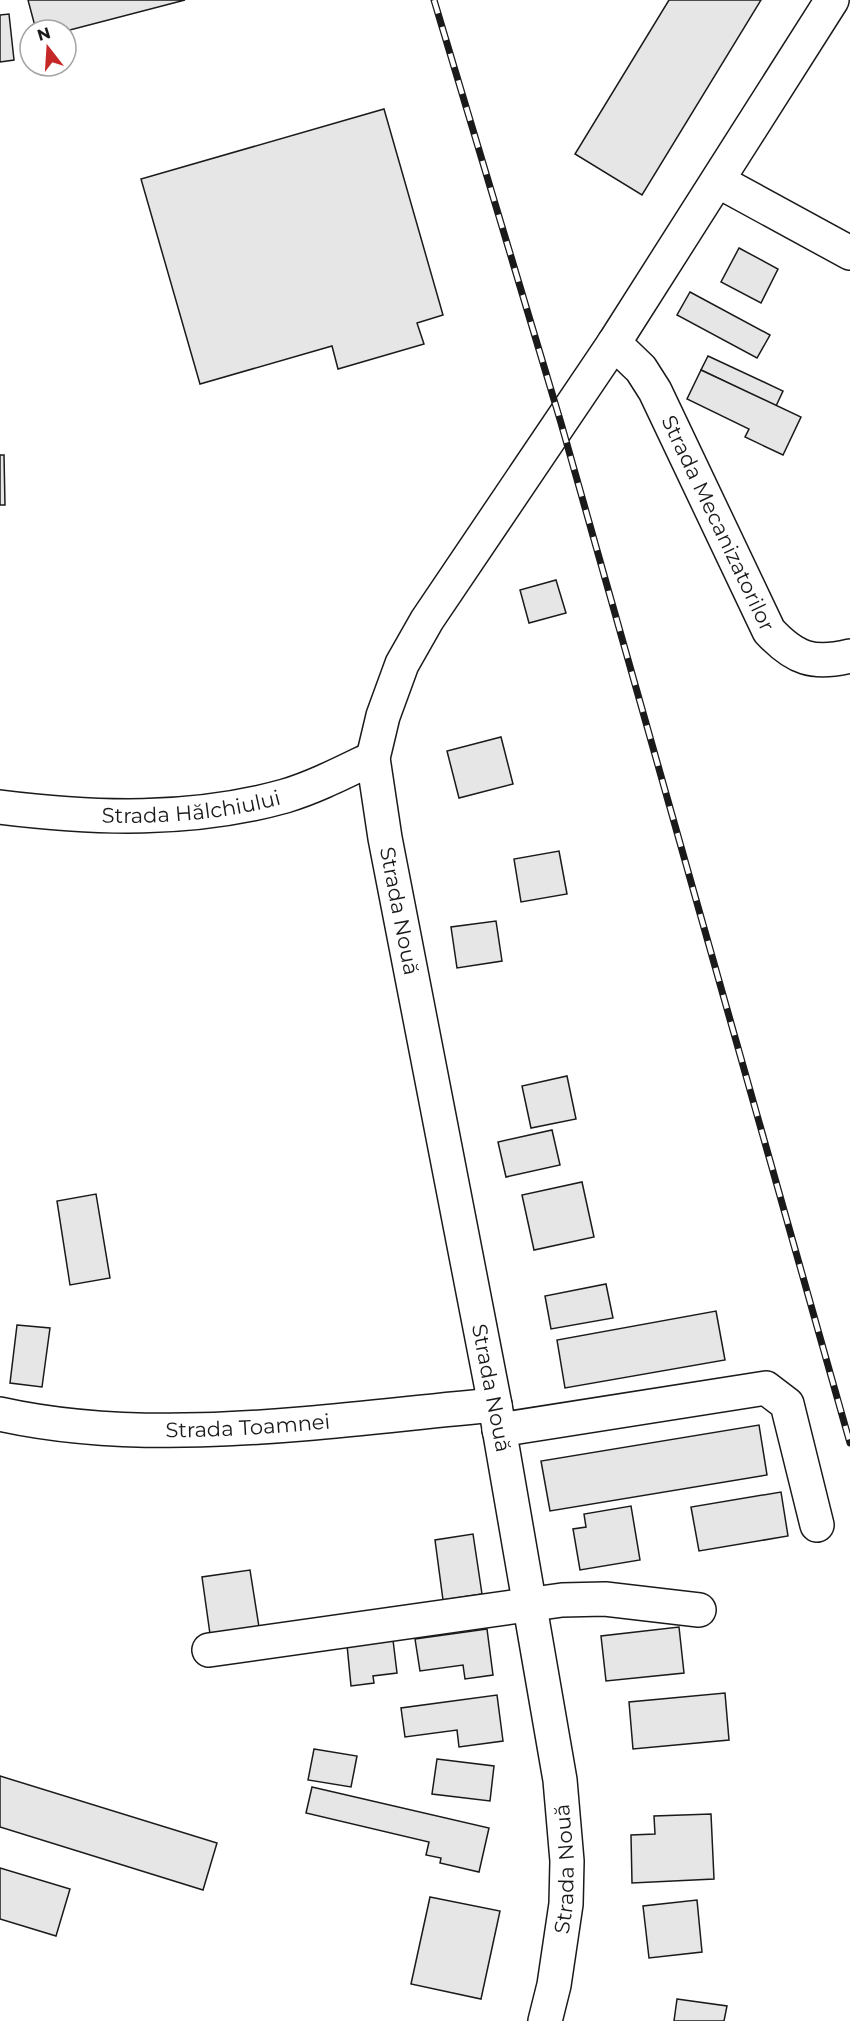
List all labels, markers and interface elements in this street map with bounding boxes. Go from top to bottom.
north arrow [18,18,78,78]
text: N [35,23,53,45]
street label: Strada Mecanizatorilor [656,411,780,635]
street label: Strada Hălchiului [101,785,283,828]
street label: Strada Nouă [375,845,424,977]
street label: Strada Nouă [467,1322,516,1454]
street label: Strada Toamnei [165,1408,331,1442]
street label: Strada Nouă [549,1803,579,1936]

